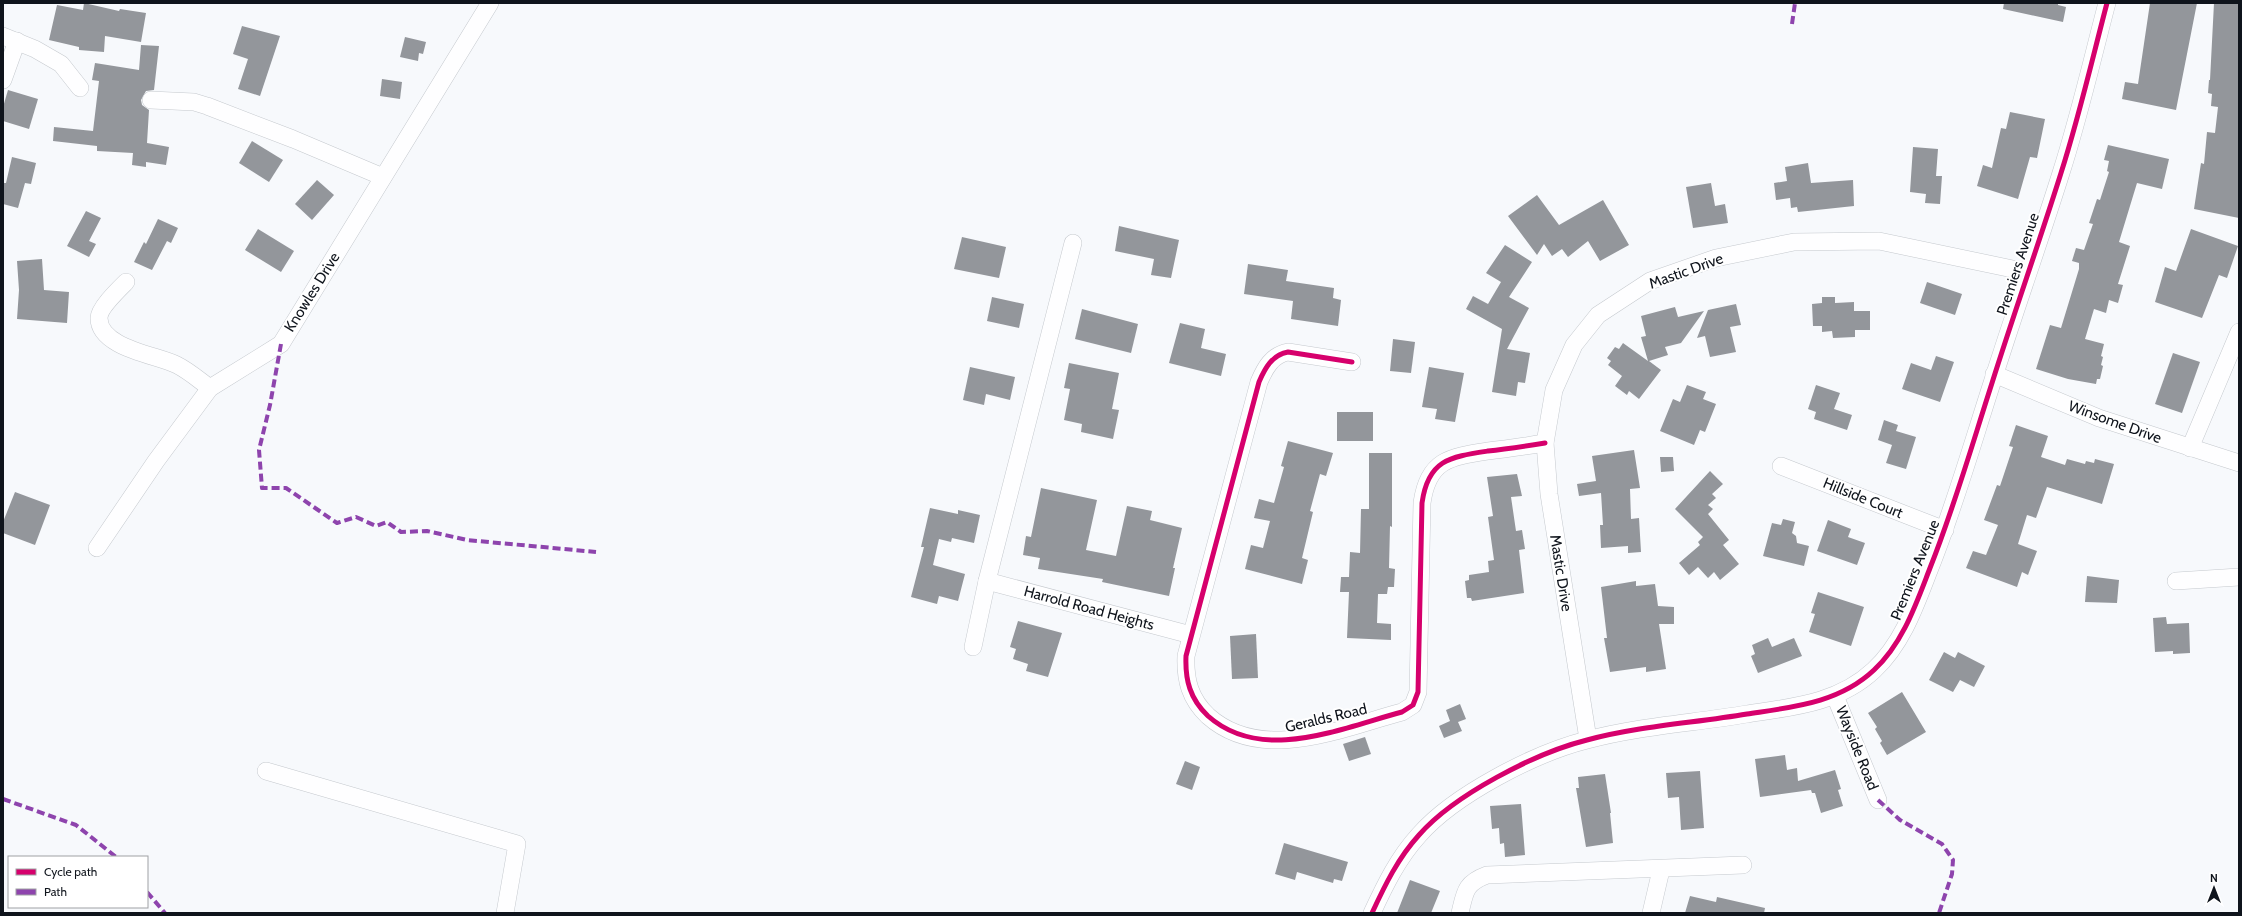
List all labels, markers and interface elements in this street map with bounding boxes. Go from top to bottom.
street label: Premiers Avenue [1993,210,2043,317]
street label: Knowles Drive [280,249,344,335]
street label: Mastic Drive [1646,249,1726,293]
street label: Winsome Drive [2066,397,2164,447]
street label: Hillside Court [1820,474,1906,522]
street label: Premiers Avenue [1887,517,1943,623]
street label: Mastic Drive [1546,533,1576,613]
street label: Harrold Road Heights [1022,582,1156,634]
street label: Geralds Road [1283,700,1369,736]
street label: Wayside Road [1832,703,1882,793]
legend [8,856,148,908]
text: Cycle path [44,864,97,879]
north arrow [2194,868,2234,908]
text: N [2210,871,2218,885]
text: Path [44,884,67,899]

